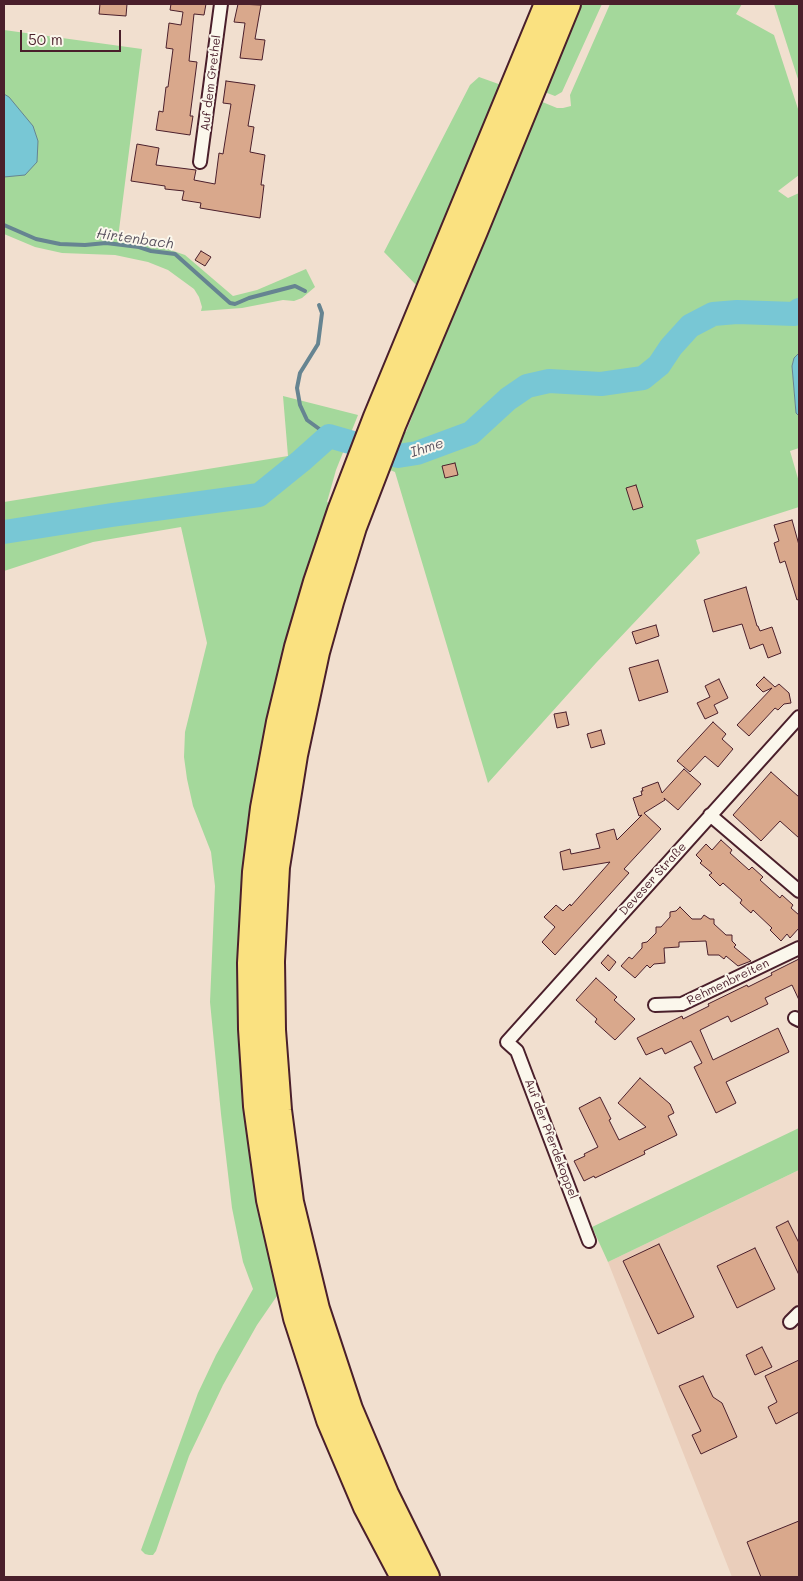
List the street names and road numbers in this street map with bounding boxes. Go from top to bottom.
street label: Auf dem Grethel [198,34,224,132]
street label: Deveser Straße [616,840,690,918]
street label: Rehmenbreiten [685,956,771,1008]
street label: Auf der Pferdekoppel [521,1077,581,1201]

